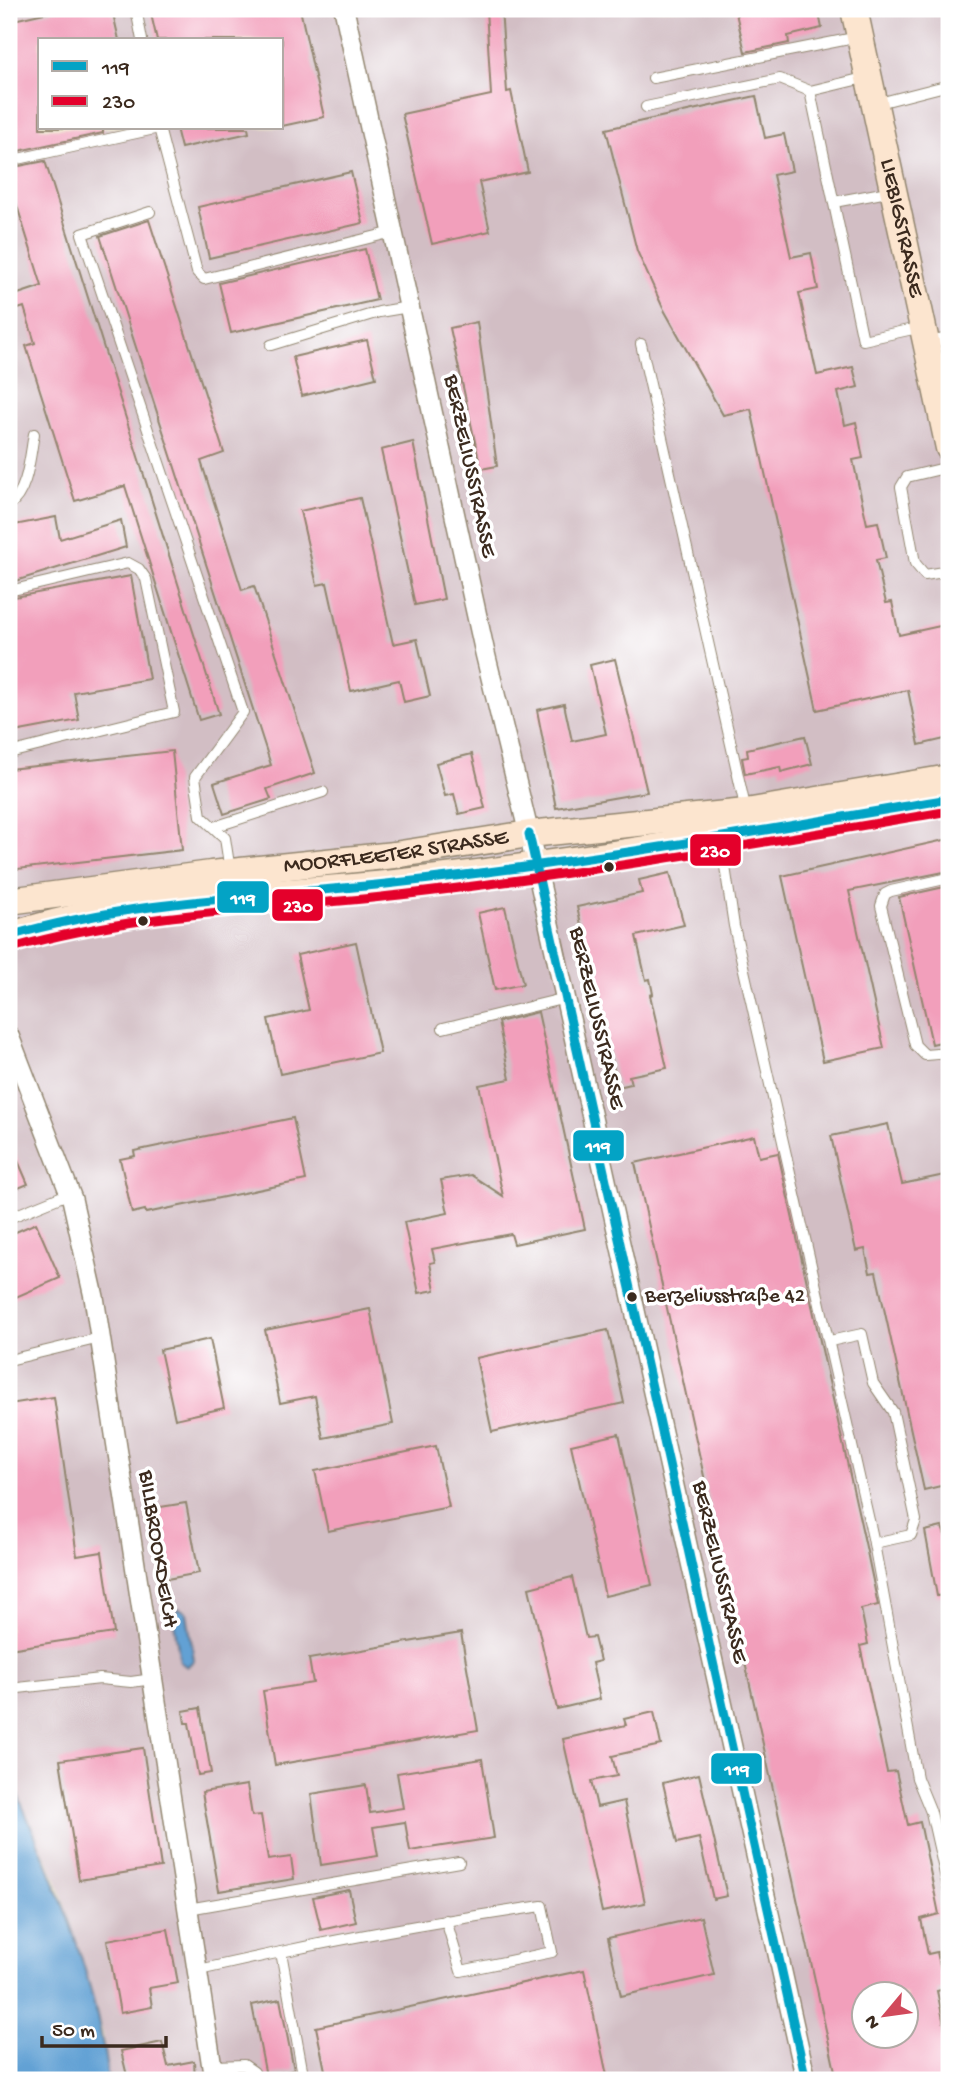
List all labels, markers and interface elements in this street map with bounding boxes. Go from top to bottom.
legend [38,38,284,130]
text: 119 [101,58,130,83]
text: 230 [102,92,135,117]
street label: LIEBIGSTRASSE [873,156,930,301]
street label: BERZELIUSSTRASSE [436,371,502,561]
street label: MOORFLEETER STRASSE [282,824,512,880]
line badge: 230 [689,833,742,867]
text: 230 [700,842,730,865]
unlabelled marker [602,860,616,874]
line badge: 119 [216,880,270,914]
line badge: 230 [271,888,324,922]
text: 119 [230,889,256,912]
text: 230 [283,897,313,920]
unlabelled marker [136,914,150,928]
street label: BERZELIUSSTRASSE [562,923,630,1113]
line badge: 119 [572,1129,625,1162]
text: 119 [585,1137,611,1160]
place label: Berzeliusstraße 42 [644,1285,805,1310]
marker: Berzeliusstraße 42 [625,1290,639,1304]
street label: BILLBROOKDEICH [131,1468,183,1630]
street label: BERZELIUSSTRASSE [685,1477,753,1667]
line badge: 119 [710,1752,763,1785]
text: 119 [724,1760,750,1783]
north arrow [850,1980,920,2050]
scale bar [42,2005,166,2049]
text: N [860,2011,886,2033]
text: 50 m [52,2020,95,2045]

